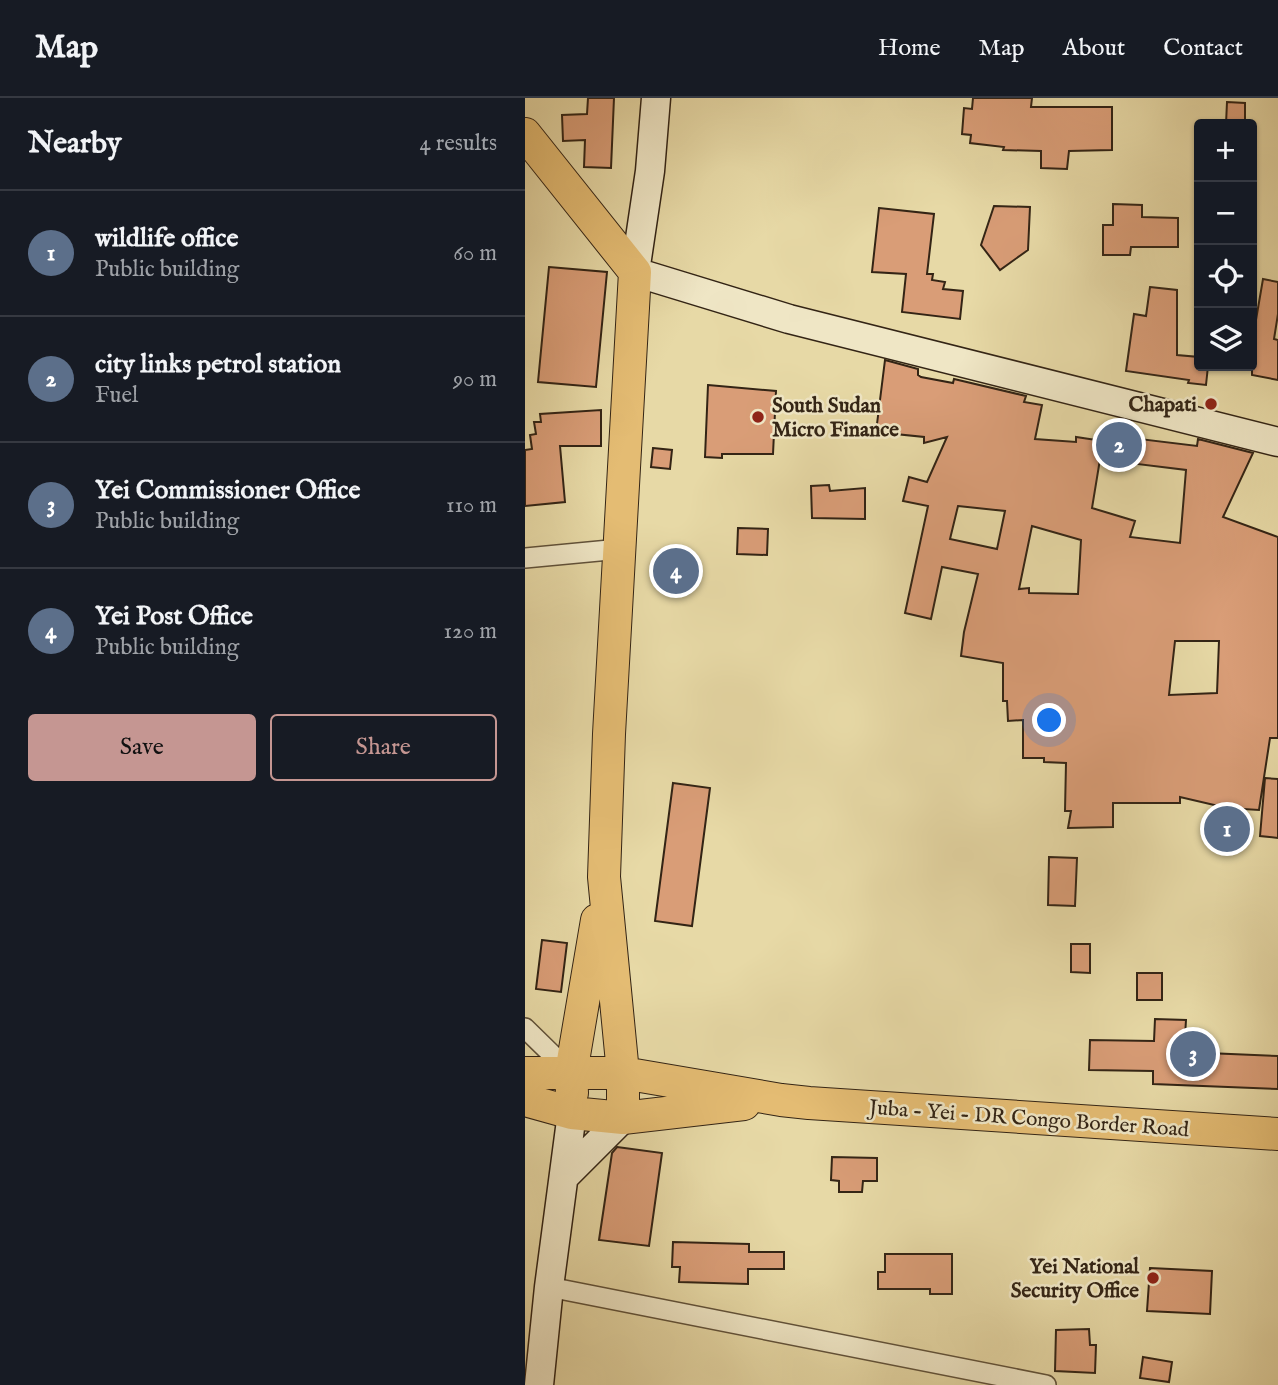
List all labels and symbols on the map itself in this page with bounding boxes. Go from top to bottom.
place label: Chapati [1128,392,1197,419]
place label: South Sudan Micro Finance [772,393,899,444]
marker: Chapati [1203,396,1219,412]
marker: South Sudan Micro Finance [750,409,766,425]
pin: 2 [1096,419,1142,471]
pin: 4 [653,545,699,597]
your location [1032,703,1066,737]
pin: 1 [1204,803,1250,855]
pin: 3 [1170,1028,1216,1080]
street label: Juba - Yei - DR Congo Border Road [866,1095,1190,1144]
place label: Yei National Security Office [1011,1254,1140,1305]
marker: Yei National Security Office [1145,1270,1161,1286]

